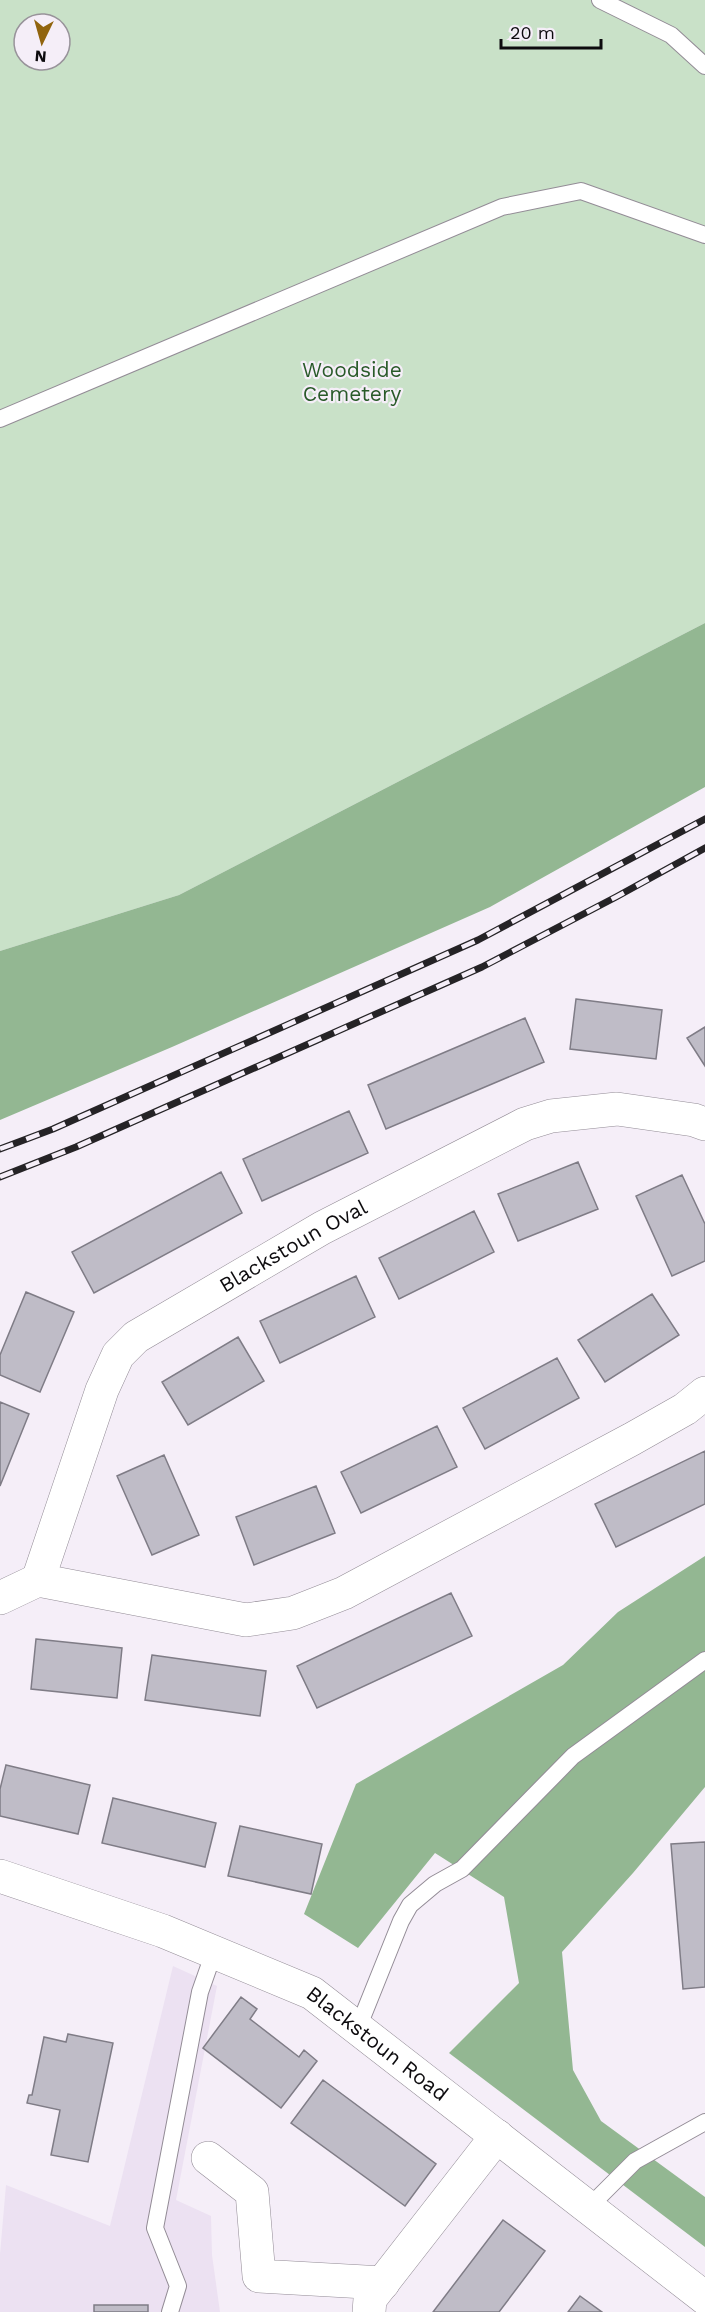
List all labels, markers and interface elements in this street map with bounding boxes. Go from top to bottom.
north arrow [12,12,72,72]
scale bar [501,12,602,50]
text: 20 m [510,22,555,43]
text: N [34,46,47,66]
park label: Woodside Cemetery [302,357,402,406]
street label: Blackstoun Oval [215,1194,371,1297]
street label: Blackstoun Road [302,1981,453,2106]

